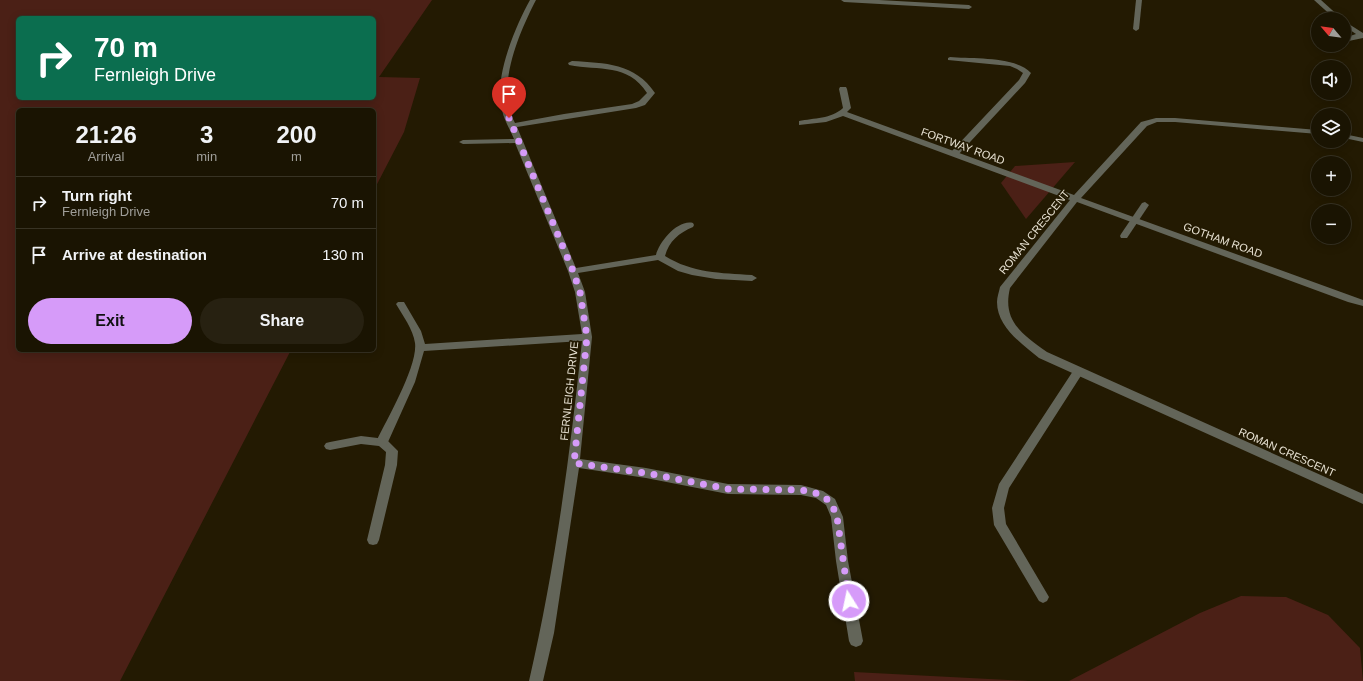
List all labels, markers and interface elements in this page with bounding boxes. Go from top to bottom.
north arrow [1311,12,1351,52]
map controls [1311,12,1351,244]
icon: right [28,32,80,84]
text: 70 m [94,32,158,63]
button: sound [1311,60,1351,100]
text: Fernleigh Drive [94,65,216,85]
pin [492,77,526,118]
icon: arrive [498,83,520,105]
button: layers [1311,108,1351,148]
text: 21:26 [75,121,137,148]
text: 3 [200,121,213,148]
text: 200 [277,121,317,148]
street label: FORTWAY ROAD [919,125,1007,167]
text: Arrival [88,149,125,164]
text: min [196,149,217,164]
text: m [291,149,302,164]
button: + [1311,156,1351,196]
text: Turn right [62,187,132,204]
street label: ROMAN CRESCENT [996,187,1072,276]
icon: right [28,192,50,214]
text: 70 m [331,194,364,211]
text: Fernleigh Drive [62,204,150,219]
button: − [1311,204,1351,244]
street label: GOTHAM ROAD [1182,220,1264,260]
icon: arrive [28,244,50,266]
text: Arrive at destination [62,246,207,263]
text: 130 m [322,246,364,263]
button: Exit [28,298,192,344]
button: Share [200,298,364,344]
street label: FERNLEIGH DRIVE [558,341,580,441]
street label: ROMAN CRESCENT [1237,425,1337,479]
position arrow [828,580,870,622]

